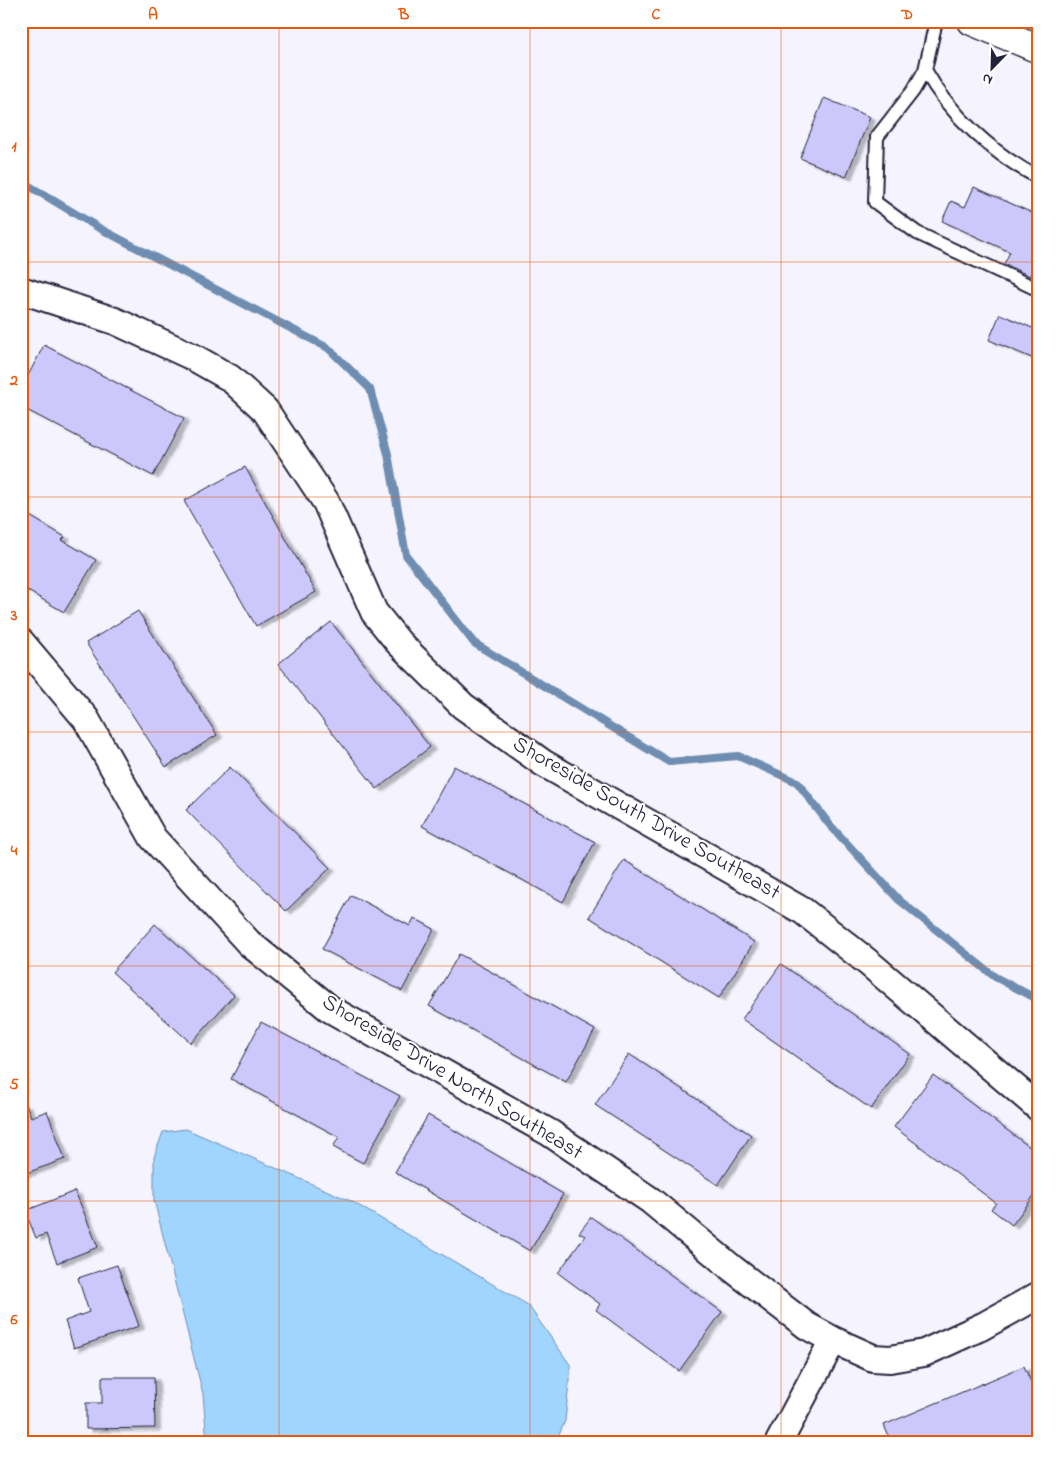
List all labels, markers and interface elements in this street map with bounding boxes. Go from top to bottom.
text: A [148,3,158,27]
text: B [398,3,410,27]
text: C [652,3,661,27]
text: D [900,3,913,27]
north arrow [968,42,1018,92]
text: N [979,67,996,90]
text: 1 [11,135,17,159]
text: 2 [9,369,18,393]
text: 3 [10,604,18,628]
street label: Shoreside South Drive Southeast [506,729,786,909]
text: 4 [10,839,18,863]
street label: Shoreside Drive North Southeast [315,987,589,1169]
text: 5 [9,1073,19,1097]
text: 6 [9,1308,18,1332]

